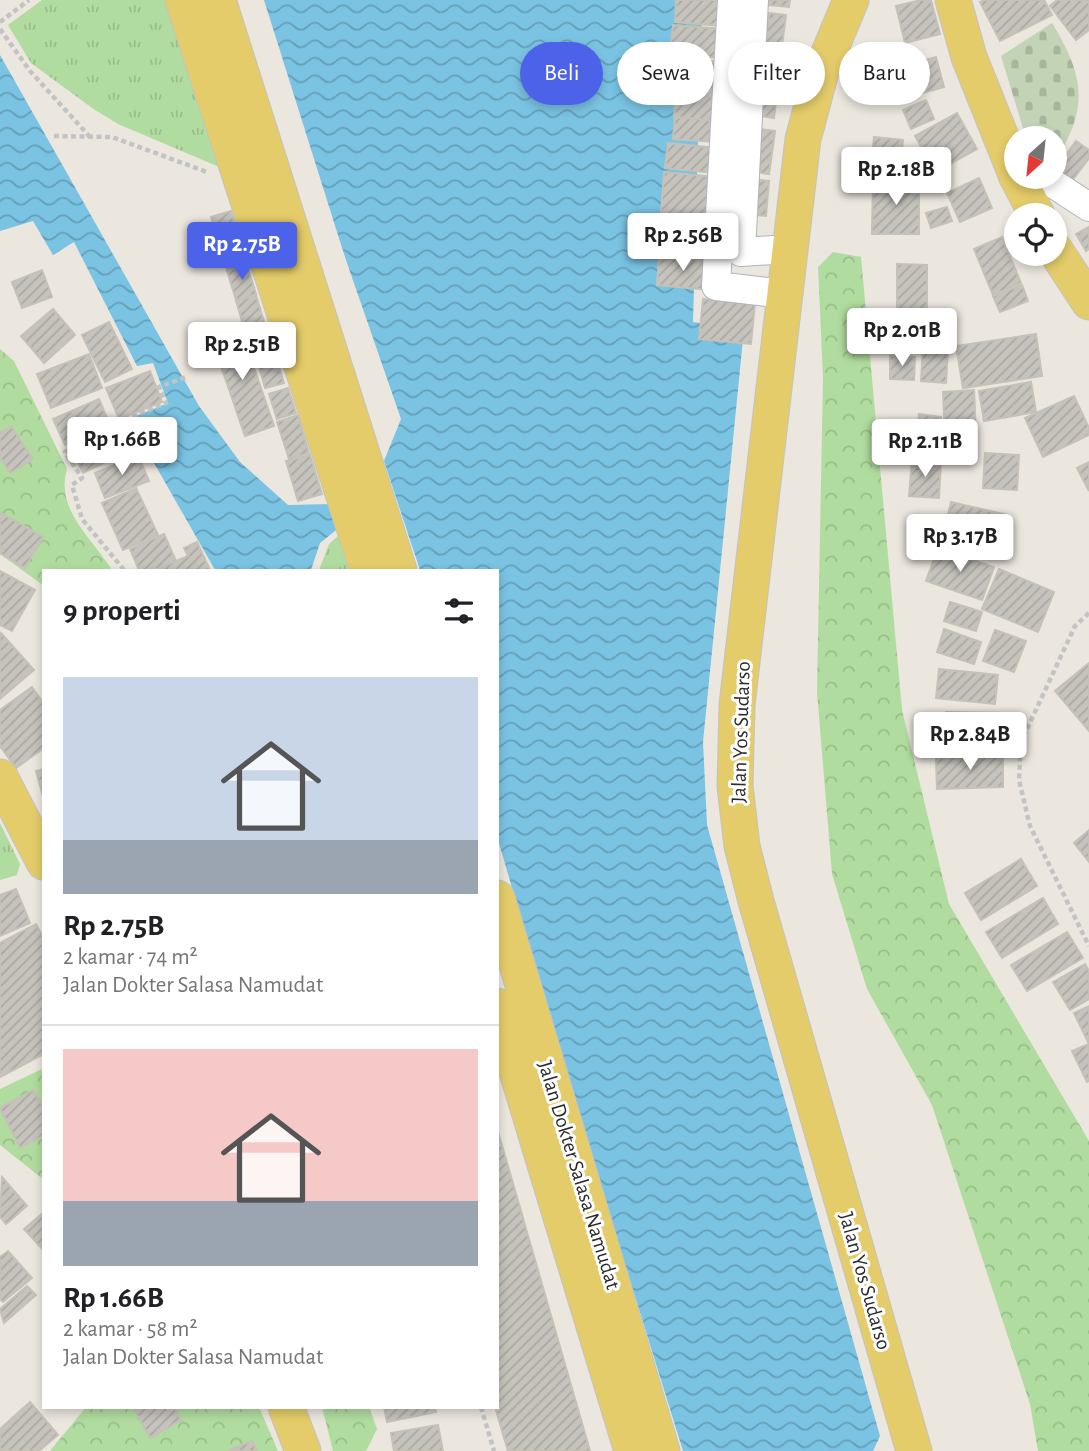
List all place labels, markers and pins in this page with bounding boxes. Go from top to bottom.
pin: Rp 2.18B [824,148,968,207]
pin: Rp 2.56B [611,214,755,273]
pin: Rp 2.75B [170,222,314,282]
pin: Rp 2.01B [830,308,974,368]
pin: Rp 2.51B [170,322,314,382]
pin: Rp 1.66B [50,418,194,477]
pin: Rp 2.11B [853,420,997,479]
pin: Rp 3.17B [888,514,1032,574]
pin: Rp 2.84B [898,712,1042,772]

